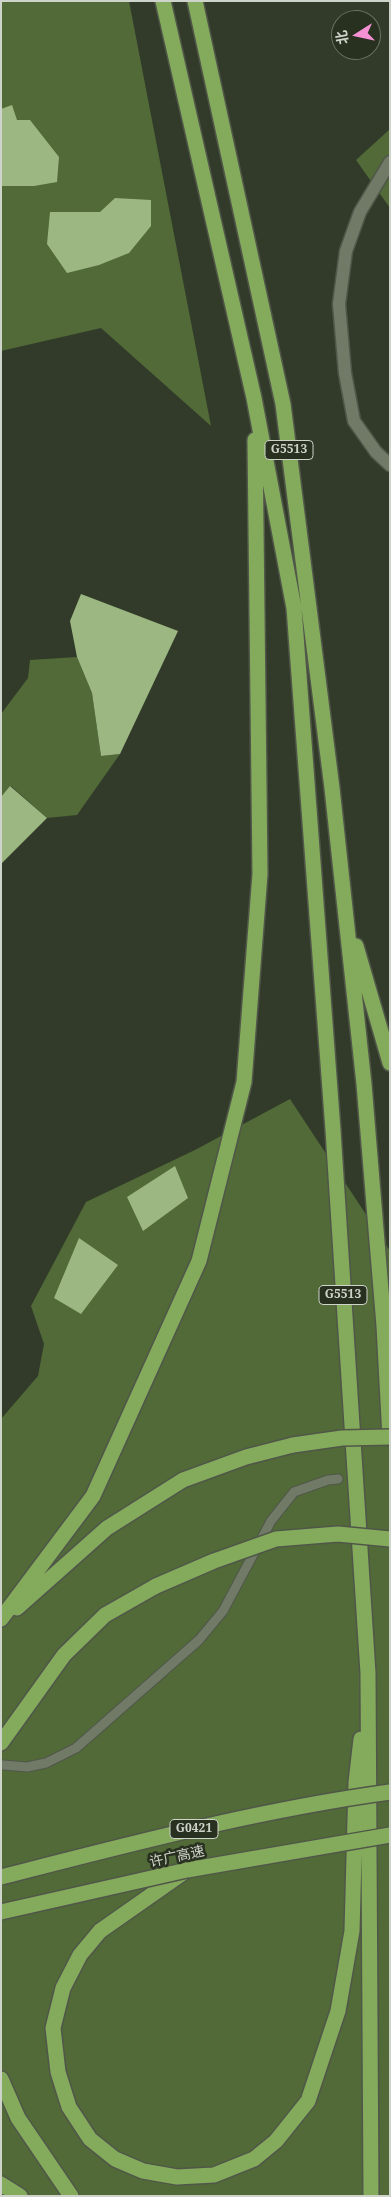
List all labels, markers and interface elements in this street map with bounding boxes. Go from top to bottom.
north arrow [331,10,381,60]
text: 北 [331,29,352,46]
road number: G5513 [265,440,313,460]
road number: G5513 [319,1286,367,1304]
road number: G0421 [170,1820,218,1838]
street label: 许广高速 [148,1843,206,1871]

